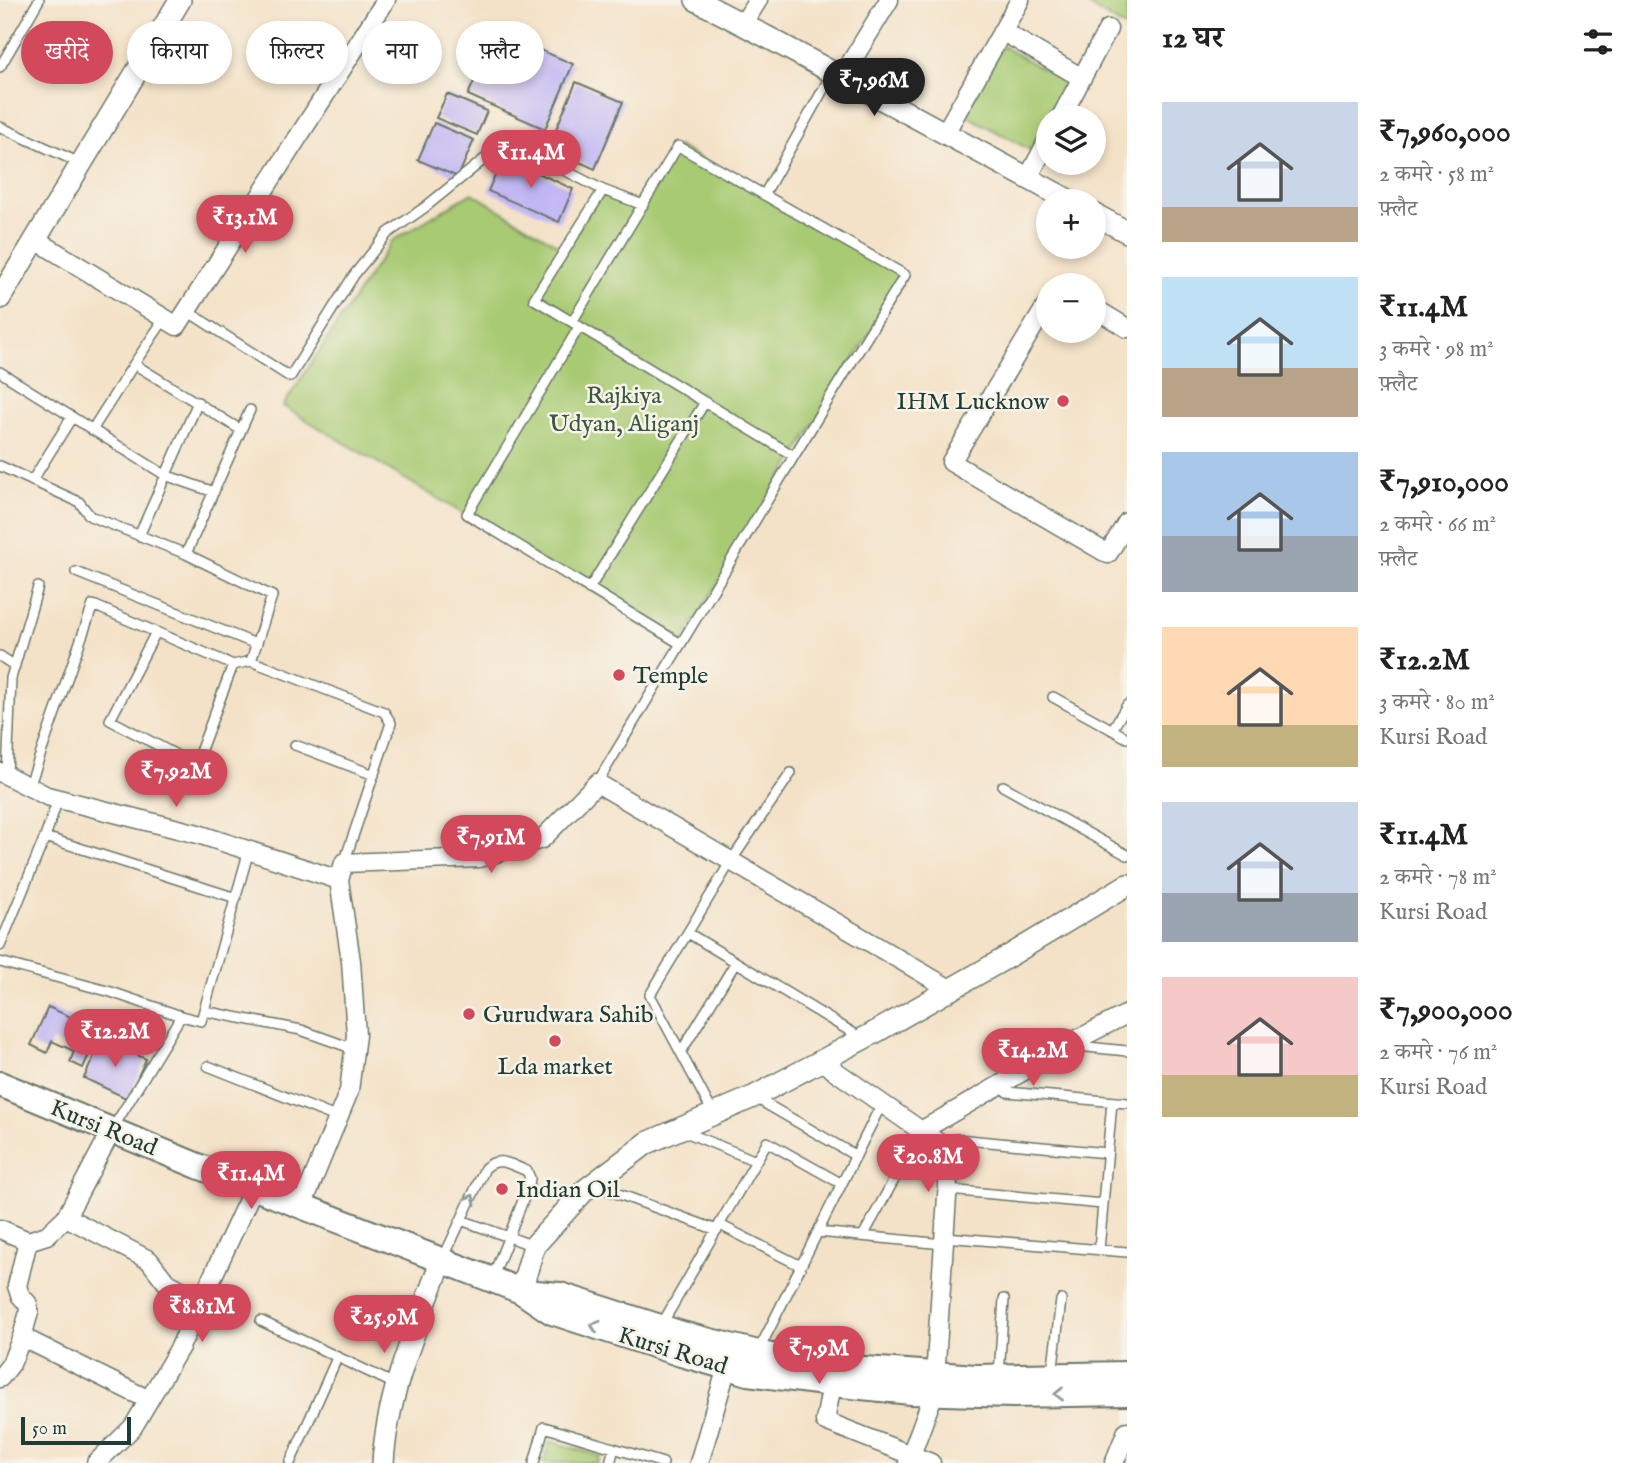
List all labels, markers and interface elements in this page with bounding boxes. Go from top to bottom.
text: 12 घर [1162,20,1224,58]
chip: खरीदें [21,21,113,84]
chip: किराया [127,21,232,84]
chip: फ़िल्टर [246,21,348,84]
chip: नया [362,21,442,84]
chip: फ़्लैट [456,21,544,84]
icon: filters [1579,23,1617,61]
pin: ₹7.96M [817,58,931,118]
text: ₹7.96M [839,66,909,95]
map controls [1036,105,1106,343]
button: layers [1036,105,1106,175]
text: ₹7,960,000 [1379,114,1511,152]
pin: ₹11.4M [474,130,588,190]
icon: home [1218,130,1302,214]
text: ₹11.4M [497,138,565,167]
text: 2 कमरे · 58 m² [1379,160,1494,189]
button: + [1036,189,1106,259]
text: फ़्लैट [1379,195,1417,224]
pin: ₹13.1M [188,196,302,255]
text: ₹13.1M [212,203,278,232]
button: − [1036,273,1106,343]
text: ₹11.4M [1379,289,1468,327]
icon: home [1218,305,1302,389]
text: 3 कमरे · 98 m² [1379,335,1494,364]
text: फ़्लैट [1379,370,1417,399]
park label: Rajkiya Udyan, Aliganj [549,381,699,440]
place label: IHM Lucknow [896,387,1050,418]
marker: IHM Lucknow [1055,393,1071,409]
text: ₹7,910,000 [1379,464,1509,502]
icon: home [1218,480,1302,564]
text: 2 कमरे · 66 m² [1379,510,1496,539]
text: फ़्लैट [1379,545,1417,574]
text: ₹12.2M [1379,642,1470,680]
icon: home [1218,655,1302,739]
place label: Temple [633,661,708,692]
marker: Temple [611,667,627,683]
text: 3 कमरे · 80 m² [1379,688,1495,717]
text: Kursi Road [1379,723,1487,752]
pin: ₹7.92M [119,750,233,809]
text: ₹7.92M [140,757,212,786]
pin: ₹7.91M [434,816,548,875]
text: ₹11.4M [1379,817,1468,855]
text: ₹7.91M [457,823,525,852]
icon: home [1218,830,1302,914]
text: 2 कमरे · 78 m² [1379,863,1497,892]
text: Kursi Road [1379,898,1487,927]
text: ₹7,900,000 [1379,992,1513,1030]
place label: Gurudwara Sahib [483,1000,654,1031]
icon: home [1218,1005,1302,1089]
marker: Gurudwara Sahib [461,1006,477,1022]
pin: ₹12.2M [58,1010,172,1069]
text: ₹12.2M [80,1017,150,1046]
pin: ₹14.2M [976,1028,1090,1088]
marker: Lda market [547,1033,563,1049]
text: ₹14.2M [998,1036,1068,1065]
text: 2 कमरे · 76 m² [1379,1038,1497,1067]
place label: Lda market [497,1052,613,1083]
text: Kursi Road [1379,1073,1487,1102]
street label: Kursi Road [45,1093,162,1164]
pin: ₹20.8M [871,1134,985,1194]
text: ₹20.8M [893,1142,963,1171]
pin: ₹11.4M [194,1152,308,1211]
text: ₹11.4M [217,1159,285,1188]
place label: Indian Oil [516,1175,620,1206]
marker: Indian Oil [494,1181,510,1197]
one-way arrow [463,1193,477,1206]
pin: ₹8.81M [145,1284,259,1344]
text: ₹8.81M [169,1292,235,1321]
pin: ₹25.9M [327,1296,441,1355]
text: ₹25.9M [350,1303,418,1332]
one-way arrow [589,1320,601,1334]
street label: Kursi Road [614,1320,731,1383]
pin: ₹7.9M [770,1326,868,1386]
text: ₹7.9M [789,1334,849,1363]
one-way arrow [1053,1387,1064,1402]
scale bar [21,1414,131,1446]
text: 50 m [32,1417,67,1441]

